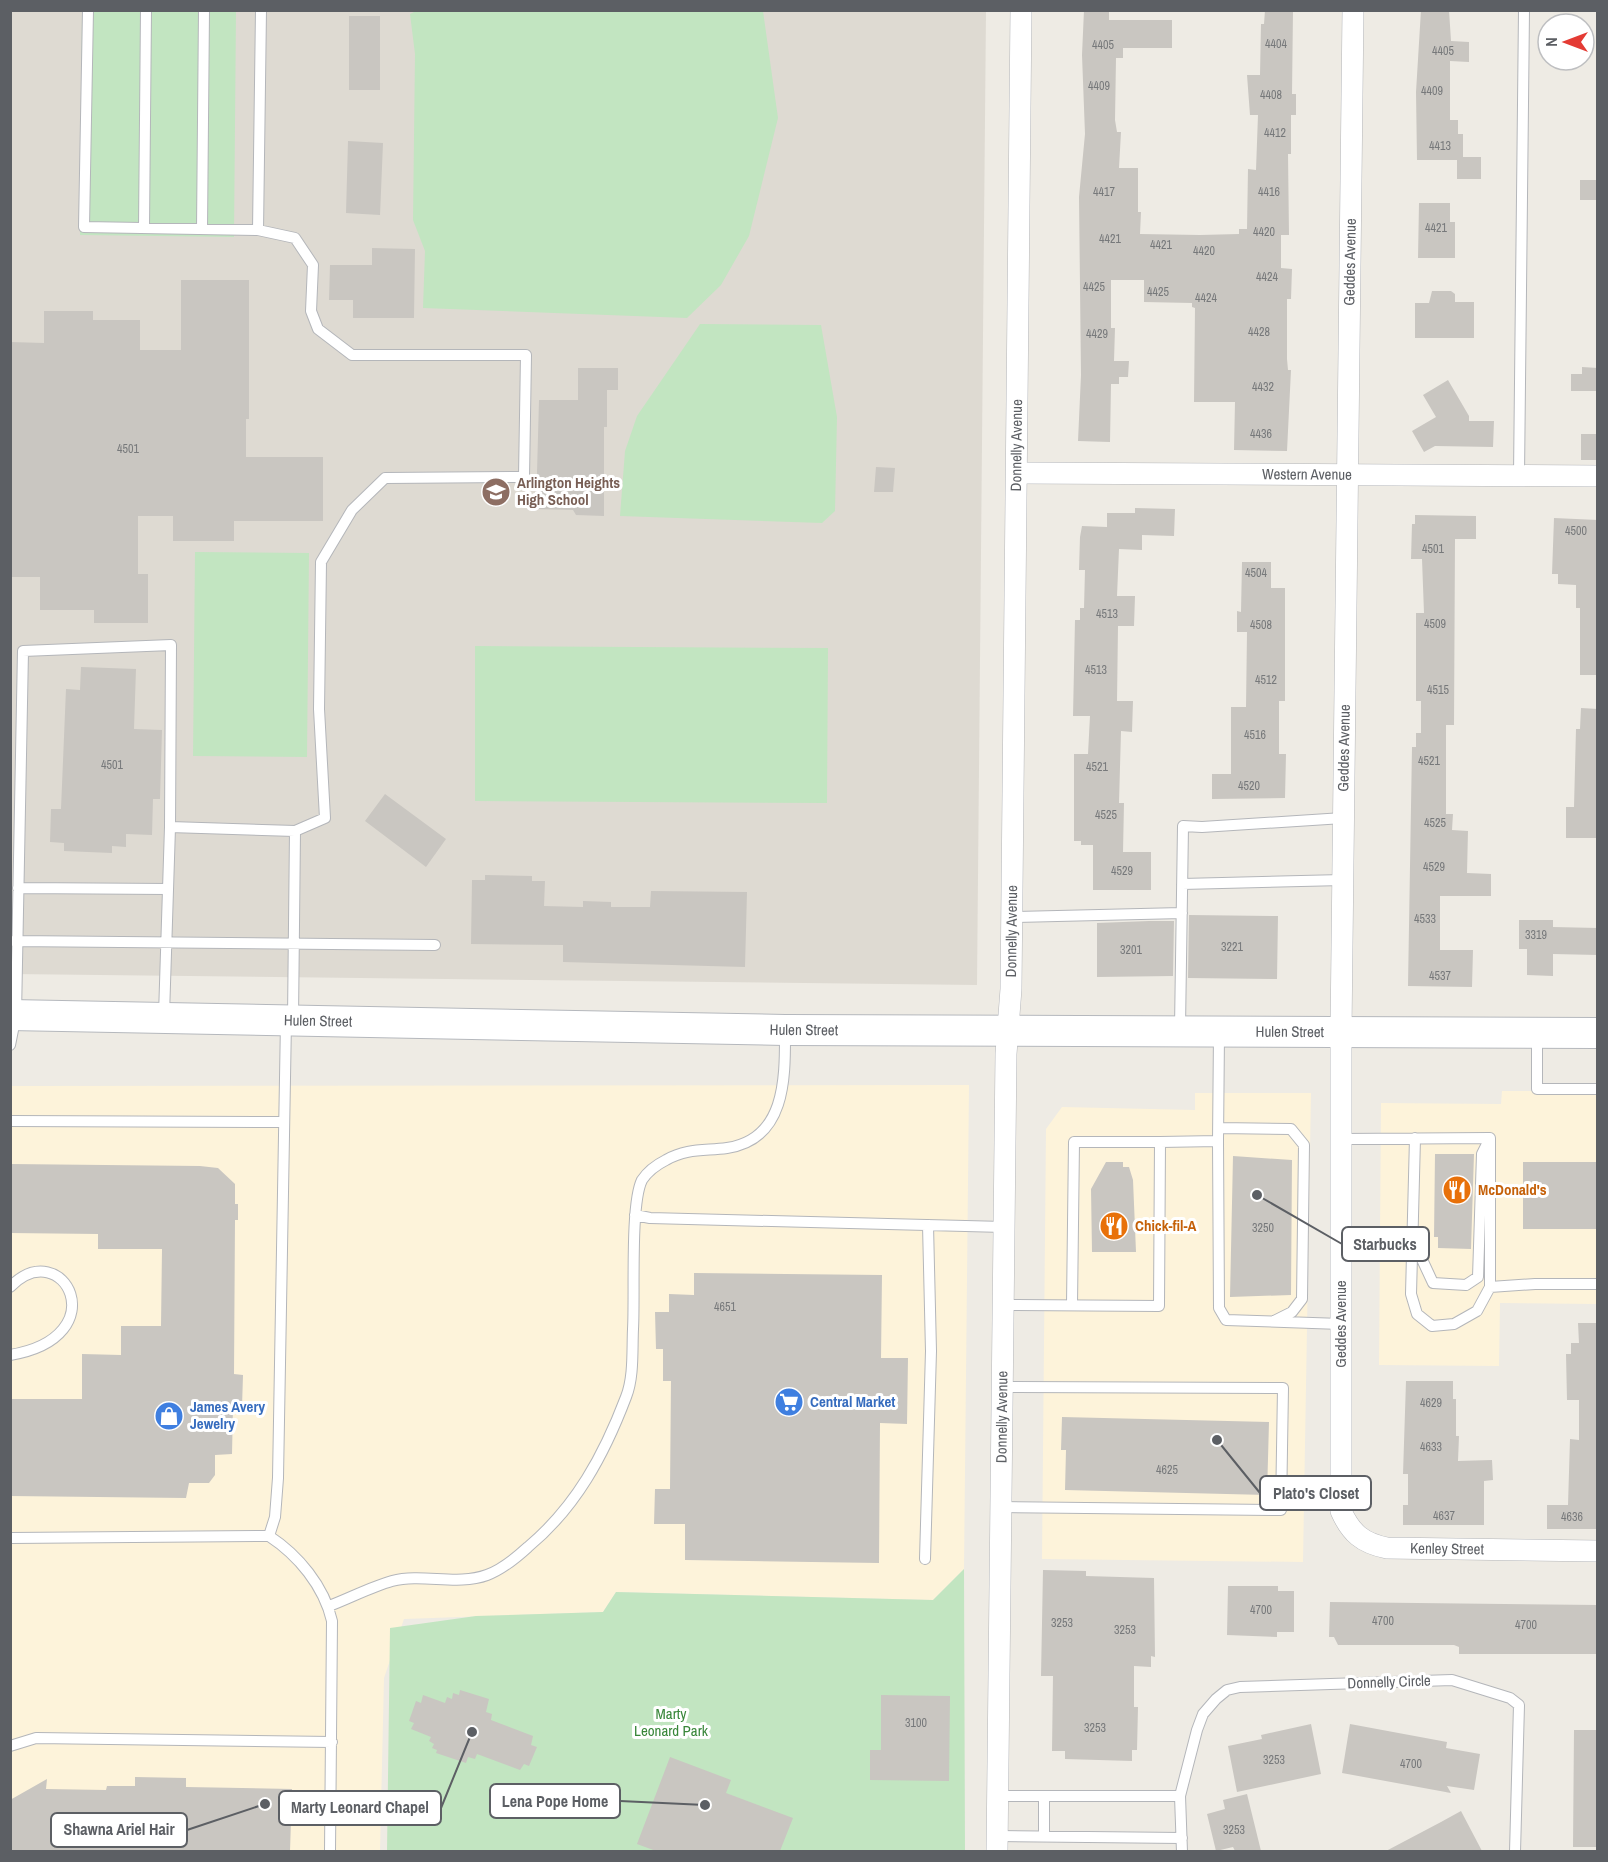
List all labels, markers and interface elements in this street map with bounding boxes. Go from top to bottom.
north arrow [1536,12,1596,72]
house number: 4404 [1265,36,1287,52]
house number: 4405 [1092,37,1114,53]
text: N [1540,37,1562,47]
house number: 4405 [1432,43,1454,59]
house number: 4409 [1088,78,1110,94]
house number: 4409 [1421,83,1443,99]
house number: 4408 [1260,87,1282,103]
house number: 4412 [1264,125,1286,141]
house number: 4413 [1429,138,1451,154]
house number: 4417 [1093,184,1115,200]
house number: 4416 [1258,184,1280,200]
street label: Geddes Avenue [1338,218,1361,306]
house number: 4421 [1425,220,1447,236]
house number: 4420 [1253,224,1275,240]
house number: 4421 [1099,231,1121,247]
house number: 4421 [1150,237,1172,253]
house number: 4420 [1193,243,1215,259]
house number: 4424 [1256,269,1278,285]
house number: 4425 [1083,279,1105,295]
house number: 4425 [1147,284,1169,300]
house number: 4424 [1195,290,1217,306]
house number: 4428 [1248,324,1270,340]
house number: 4429 [1086,326,1108,342]
house number: 4432 [1252,379,1274,395]
street label: Donnelly Avenue [1005,399,1027,491]
house number: 4436 [1250,426,1272,442]
house number: 4501 [117,441,139,457]
street label: Western Avenue [1262,463,1352,485]
place label: Arlington Heights High School [517,472,620,510]
school or university icon: Arlington Heights High School [480,476,512,508]
house number: 4500 [1565,523,1587,539]
house number: 4501 [1422,541,1444,557]
house number: 4504 [1245,565,1267,581]
house number: 4513 [1096,606,1118,622]
house number: 4509 [1424,616,1446,632]
house number: 4508 [1250,617,1272,633]
house number: 4513 [1085,662,1107,678]
house number: 4512 [1255,672,1277,688]
house number: 4515 [1427,682,1449,698]
street label: Geddes Avenue [1332,704,1355,792]
house number: 4516 [1244,727,1266,743]
house number: 4521 [1418,753,1440,769]
house number: 4501 [101,757,123,773]
house number: 4521 [1086,759,1108,775]
house number: 4520 [1238,778,1260,794]
house number: 4525 [1095,807,1117,823]
house number: 4525 [1424,815,1446,831]
house number: 4529 [1423,859,1445,875]
house number: 4529 [1111,863,1133,879]
street label: Donnelly Avenue [1000,885,1022,977]
house number: 4533 [1414,911,1436,927]
house number: 3319 [1525,927,1547,943]
house number: 3221 [1221,939,1243,955]
house number: 3201 [1120,942,1142,958]
house number: 4537 [1429,968,1451,984]
street label: Hulen Street [284,1009,353,1032]
street label: Hulen Street [769,1019,839,1040]
street label: Hulen Street [1256,1021,1325,1042]
restaurant icon: McDonald's [1441,1174,1473,1206]
place label: McDonald's [1478,1179,1547,1200]
restaurant icon: Chick-fil-A [1098,1210,1130,1242]
place label: Chick-fil-A [1135,1215,1197,1236]
house number: 3250 [1252,1220,1274,1236]
callout: Starbucks [1342,1227,1429,1261]
text: Starbucks [1353,1233,1417,1255]
street label: Geddes Avenue [1330,1280,1351,1368]
house number: 4651 [714,1299,736,1315]
street label: Donnelly Avenue [990,1371,1012,1463]
supermarket icon: Central Market [773,1386,805,1418]
place label: Central Market [810,1391,895,1412]
house number: 4629 [1420,1395,1442,1411]
place label: James Avery Jewelry [190,1396,265,1434]
shop icon: James Avery Jewelry [153,1400,185,1432]
house number: 4633 [1420,1439,1442,1455]
house number: 4625 [1156,1462,1178,1478]
callout: Plato's Closet [1260,1476,1371,1510]
text: Plato's Closet [1273,1482,1360,1504]
house number: 4637 [1433,1508,1455,1524]
house number: 4636 [1561,1509,1583,1525]
street label: Kenley Street [1410,1537,1485,1559]
house number: 4700 [1250,1602,1272,1618]
house number: 4700 [1372,1613,1394,1629]
house number: 3253 [1051,1615,1073,1631]
house number: 4700 [1515,1617,1537,1633]
house number: 3253 [1114,1622,1136,1638]
street label: Donnelly Circle [1347,1670,1431,1693]
park label: Marty Leonard Park [634,1703,709,1741]
house number: 3100 [905,1715,927,1731]
house number: 3253 [1084,1720,1106,1736]
house number: 3253 [1263,1752,1285,1768]
house number: 4700 [1400,1756,1422,1772]
callout: Lena Pope Home [490,1784,620,1818]
text: Lena Pope Home [502,1790,608,1812]
callout: Marty Leonard Chapel [279,1791,441,1825]
text: Marty Leonard Chapel [291,1796,429,1818]
callout: Shawna Ariel Hair [51,1813,187,1847]
text: Shawna Ariel Hair [63,1818,175,1840]
house number: 3253 [1223,1822,1245,1838]

